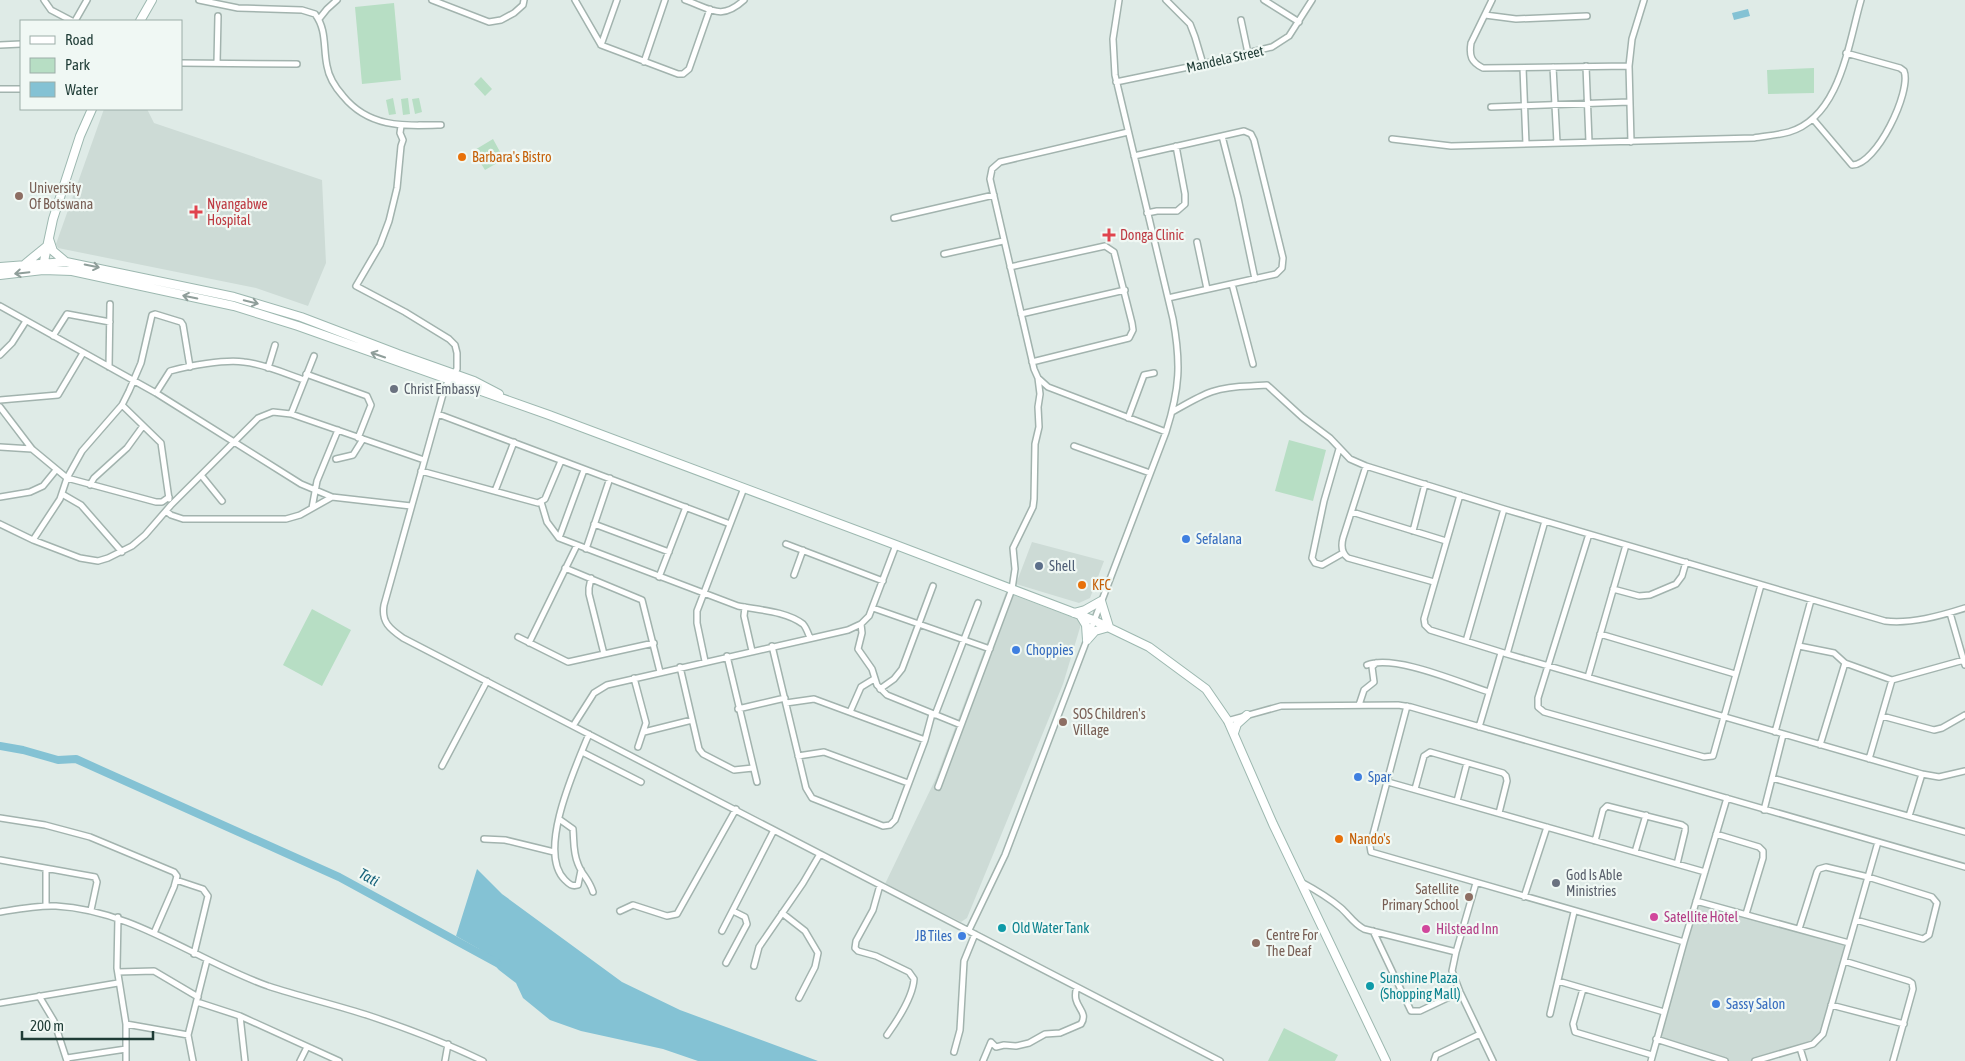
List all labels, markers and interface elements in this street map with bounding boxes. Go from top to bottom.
legend [20,20,182,110]
text: Road [65,31,94,48]
street label: Mandela Street [1185,42,1265,76]
text: Park [65,56,90,73]
text: Water [65,81,98,98]
place label: Barbara's Bistro [472,149,551,165]
marker: Barbara's Bistro [456,151,468,163]
place label: University Of Botswana [29,180,93,212]
marker: University Of Botswana [13,190,25,202]
place label: Nyangabwe Hospital [207,196,268,228]
marker: Nyangabwe Hospital [189,205,203,219]
place label: Donga Clinic [1120,227,1185,243]
marker: Donga Clinic [1102,228,1116,242]
one-way arrow [84,262,100,271]
one-way arrow [14,268,30,278]
one-way arrow [182,292,198,301]
one-way arrow [242,297,258,307]
one-way arrow [370,350,386,360]
place label: Christ Embassy [404,381,480,397]
marker: Christ Embassy [388,383,400,395]
place label: Sefalana [1196,531,1242,547]
marker: Sefalana [1180,533,1192,545]
place label: Shell [1049,558,1076,574]
marker: Shell [1033,560,1045,572]
place label: KFC [1092,577,1112,593]
marker: KFC [1076,579,1088,591]
place label: Choppies [1026,642,1074,658]
marker: Choppies [1010,644,1022,656]
place label: SOS Children's Village [1073,706,1146,738]
marker: SOS Children's Village [1057,716,1069,728]
place label: Spar [1368,769,1392,785]
marker: Spar [1352,771,1364,783]
place label: Nando's [1349,831,1391,847]
marker: Nando's [1333,833,1345,845]
water label: Tati [356,865,383,890]
place label: God Is Able Ministries [1566,867,1622,899]
marker: God Is Able Ministries [1550,877,1562,889]
place label: Satellite Primary School [1382,881,1459,913]
marker: Satellite Primary School [1463,891,1475,903]
place label: Satellite Hotel [1664,909,1738,925]
marker: Satellite Hotel [1648,911,1660,923]
place label: Old Water Tank [1012,920,1089,936]
place label: Hilstead Inn [1436,921,1498,937]
marker: Old Water Tank [996,922,1008,934]
marker: Hilstead Inn [1420,923,1432,935]
place label: Centre For The Deaf [1266,927,1319,959]
place label: JB Tiles [915,928,952,944]
marker: JB Tiles [956,930,968,942]
marker: Centre For The Deaf [1250,937,1262,949]
place label: Sunshine Plaza (Shopping Mall) [1380,970,1461,1002]
marker: Sunshine Plaza (Shopping Mall) [1364,980,1376,992]
place label: Sassy Salon [1726,996,1785,1012]
marker: Sassy Salon [1710,998,1722,1010]
scale bar [22,1008,154,1040]
text: 200 m [30,1017,64,1034]

